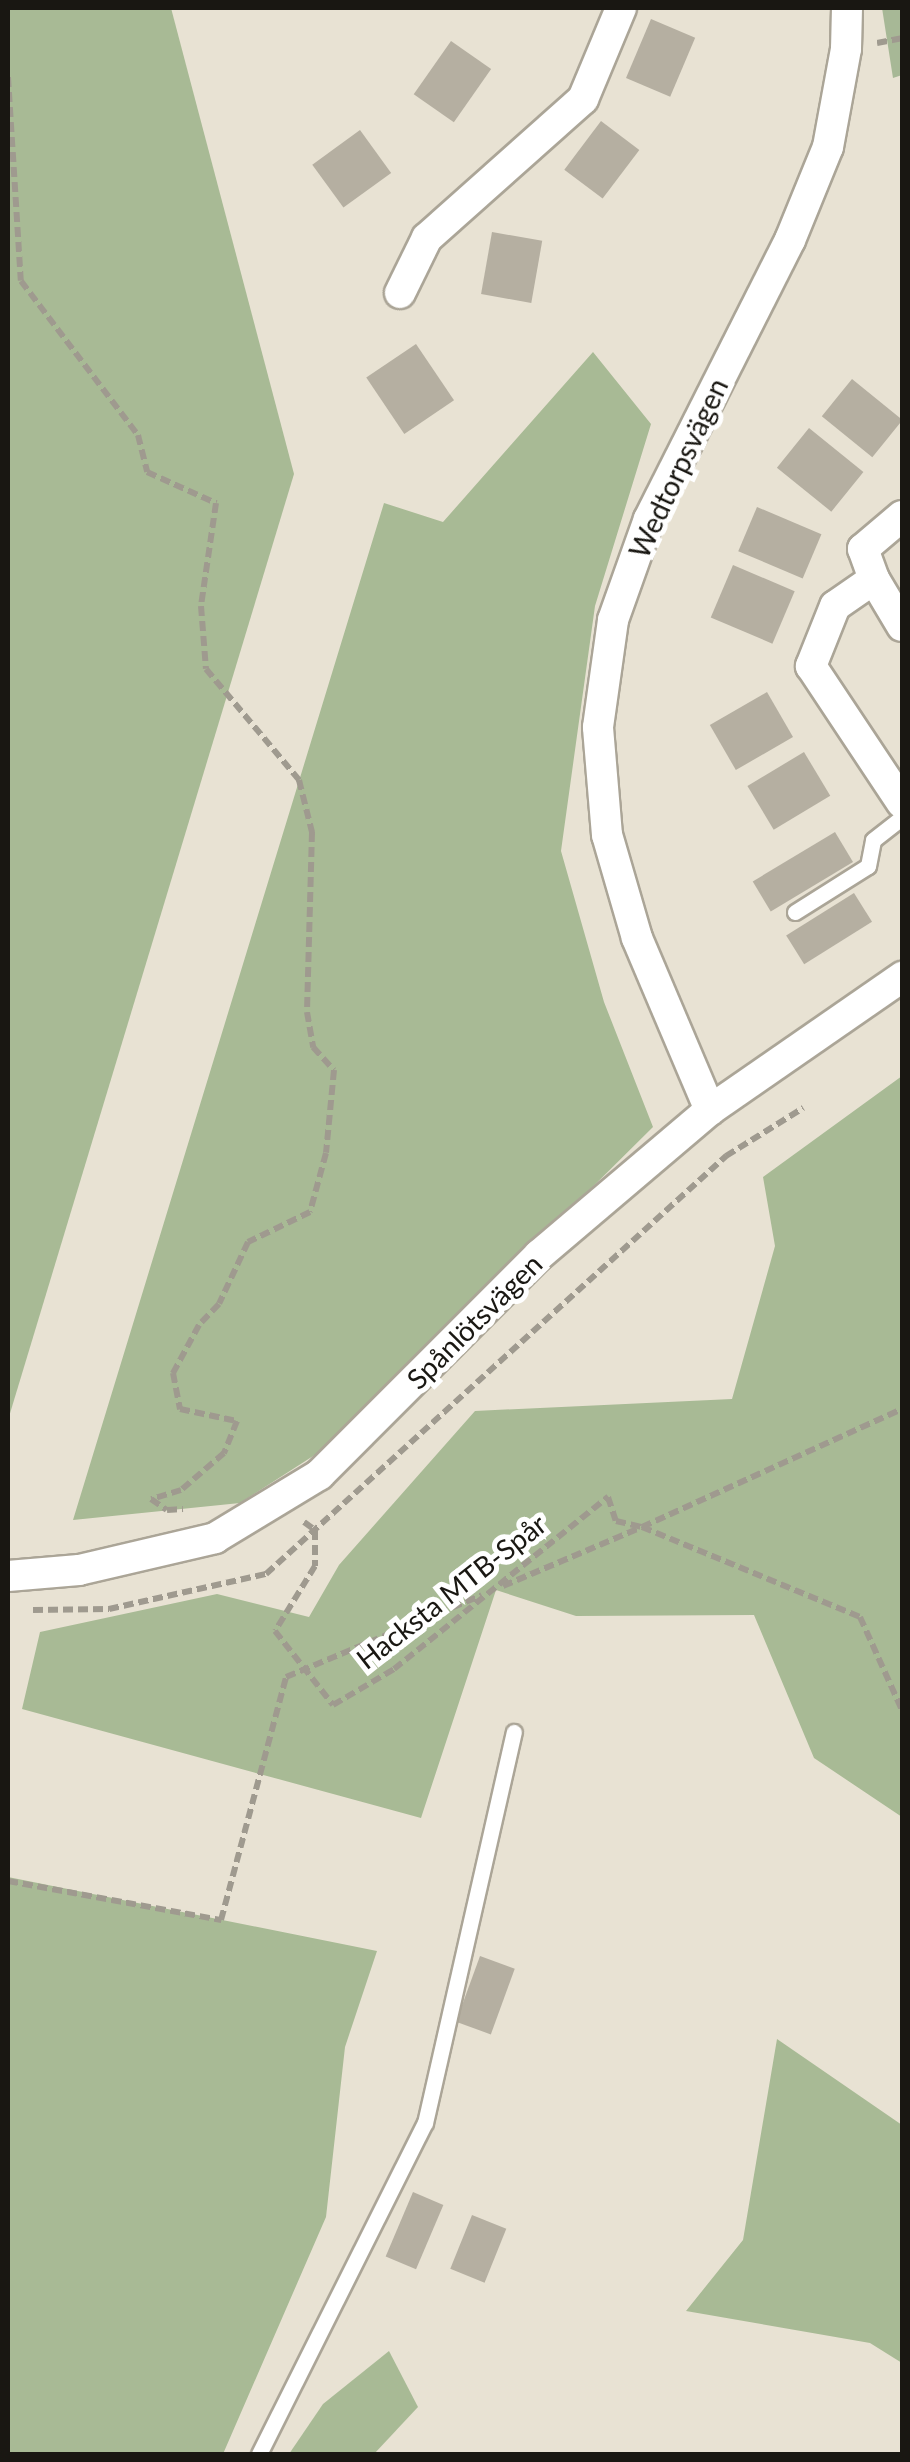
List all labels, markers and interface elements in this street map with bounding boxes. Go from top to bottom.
street label: Wedtorpsvägen [622,373,734,563]
street label: Spånlötsvägen [400,1247,548,1395]
street label: Hacksta MTB-Spår [349,1507,553,1675]

